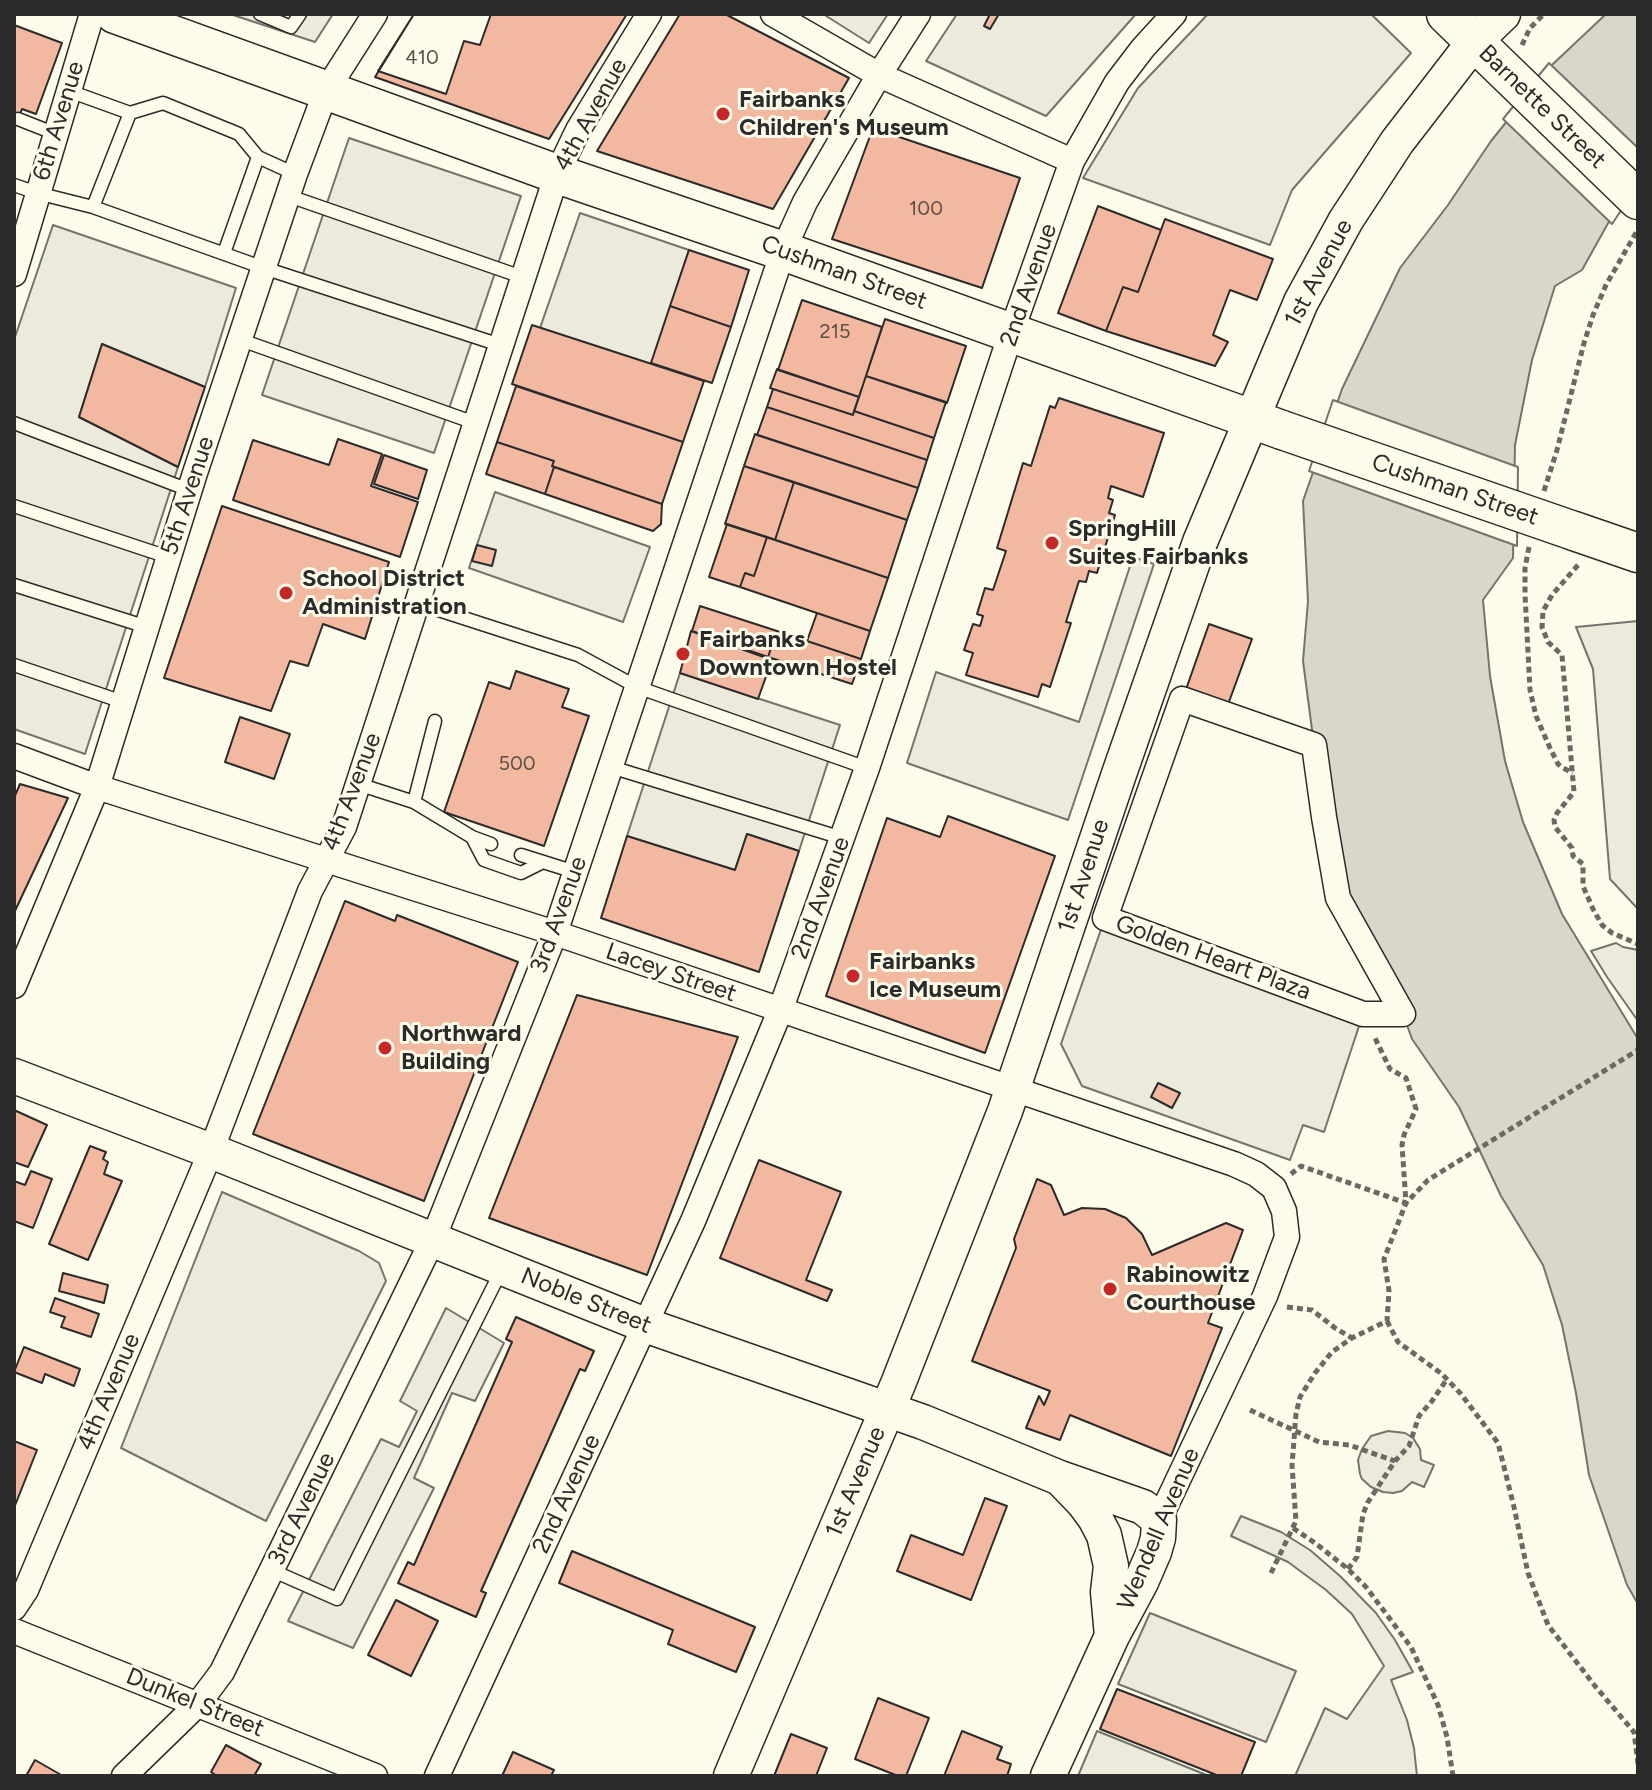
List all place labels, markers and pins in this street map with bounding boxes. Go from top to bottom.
place label: Fairbanks Children's Museum [739,86,949,142]
marker: Fairbanks Children's Museum [714,105,732,123]
place label: SpringHill Suites Fairbanks [1068,515,1248,571]
marker: SpringHill Suites Fairbanks [1043,534,1061,552]
place label: School District Administration [302,565,467,621]
marker: School District Administration [277,584,295,602]
place label: Fairbanks Downtown Hostel [699,626,897,682]
marker: Fairbanks Downtown Hostel [674,645,692,663]
place label: Fairbanks Ice Museum [869,948,1001,1004]
marker: Fairbanks Ice Museum [844,967,862,985]
place label: Northward Building [401,1020,521,1076]
marker: Northward Building [376,1039,394,1057]
place label: Rabinowitz Courthouse [1126,1261,1255,1317]
marker: Rabinowitz Courthouse [1101,1280,1119,1298]

